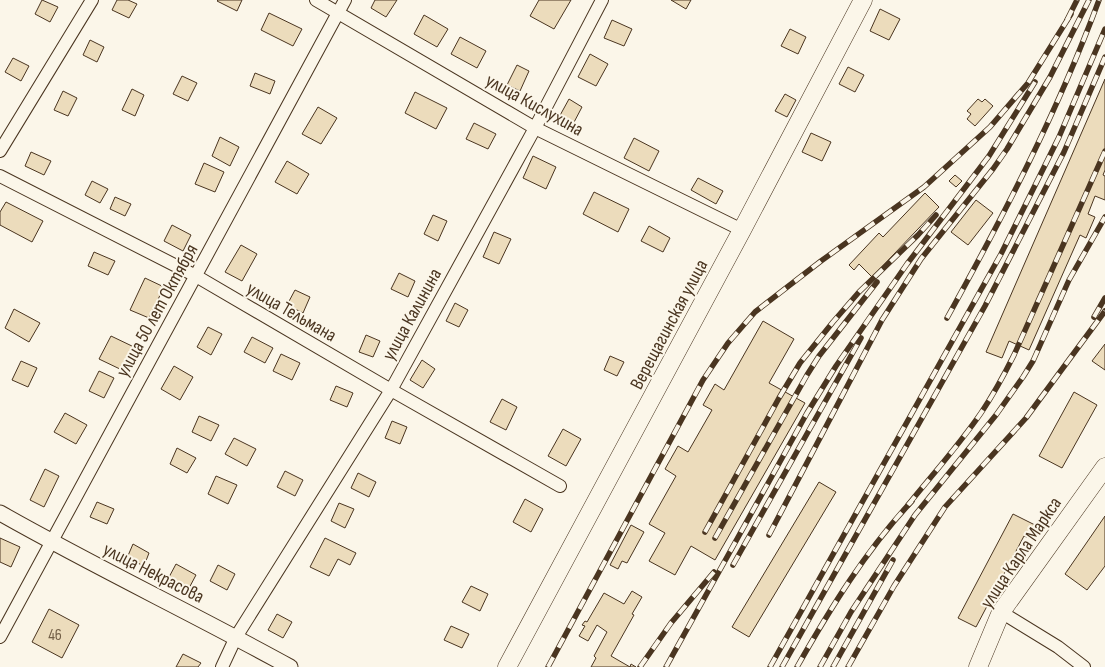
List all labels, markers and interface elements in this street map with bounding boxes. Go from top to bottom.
street label: улица Кислухина [481,69,587,142]
street label: улица 50 лет Октября [111,240,203,381]
street label: Верещагинская улица [625,256,713,393]
street label: улица Калинина [378,265,447,365]
street label: улица Тельмана [242,277,340,347]
street label: улица Карла Маркса [976,493,1067,613]
street label: улица Некрасова [99,538,208,609]
house number: 46 [48,626,62,645]

